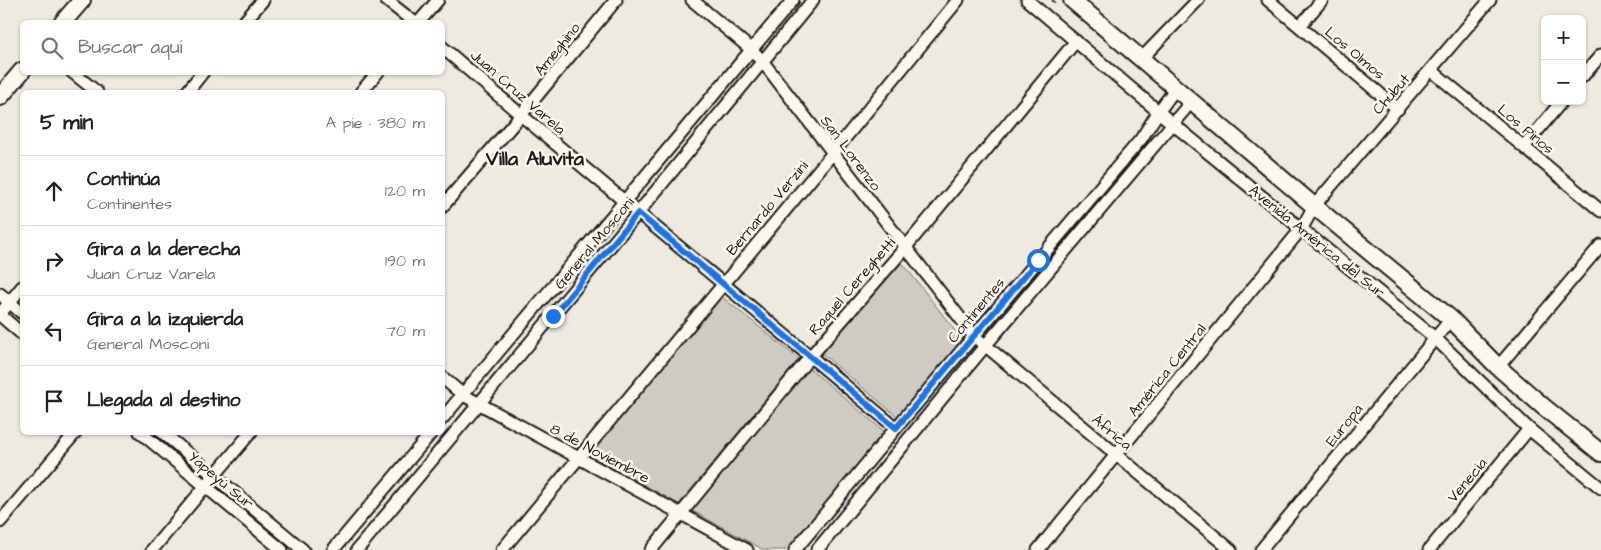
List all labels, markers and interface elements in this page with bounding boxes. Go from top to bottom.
map controls [1541,15,1586,105]
button: + [1541,15,1586,60]
street label: Ameghino [529,18,586,81]
search box [20,20,445,75]
street label: Los Olmos [1320,22,1390,85]
icon: search [38,34,66,62]
text: Buscar aquí [78,34,182,61]
street label: Juan Cruz Varela [465,45,570,140]
button: − [1541,60,1586,105]
street label: Chubut [1368,69,1415,119]
street label: Los Pinos [1493,100,1559,159]
text: 5 min [40,108,93,137]
street label: San Lorenzo [815,111,886,196]
text: A pie · 380 m [326,112,425,134]
district label: Villa Aluvita [485,145,585,173]
street label: Bernardo Verzini [721,156,814,260]
text: Continúa [87,166,160,193]
icon: ahead [40,177,68,205]
text: 120 m [385,180,425,202]
street label: Avenida América del Sur [1244,180,1389,303]
street label: General Mosconi [550,192,640,294]
text: Continentes [87,193,172,215]
street label: Raquel Cereghetti [804,233,902,340]
text: Gira a la derecha [87,236,240,263]
icon: right [40,247,68,275]
route start [1027,249,1050,272]
text: 190 m [385,250,425,272]
text: Juan Cruz Varela [87,263,215,285]
street label: Continentes [943,273,1010,348]
route end [542,305,565,328]
text: Gira a la izquierda [87,306,243,333]
icon: left [40,317,68,345]
text: 70 m [386,320,425,342]
street label: América Central [1123,320,1211,421]
text: General Mosconi [87,333,209,355]
icon: arrive [40,387,68,415]
text: Llegada al destino [87,387,240,414]
street label: Europa [1321,399,1368,451]
street label: África [1087,409,1136,456]
street label: 8 de Noviembre [546,418,653,489]
street label: Yapeyú Sur [183,447,258,515]
street label: Venecia [1442,453,1493,507]

